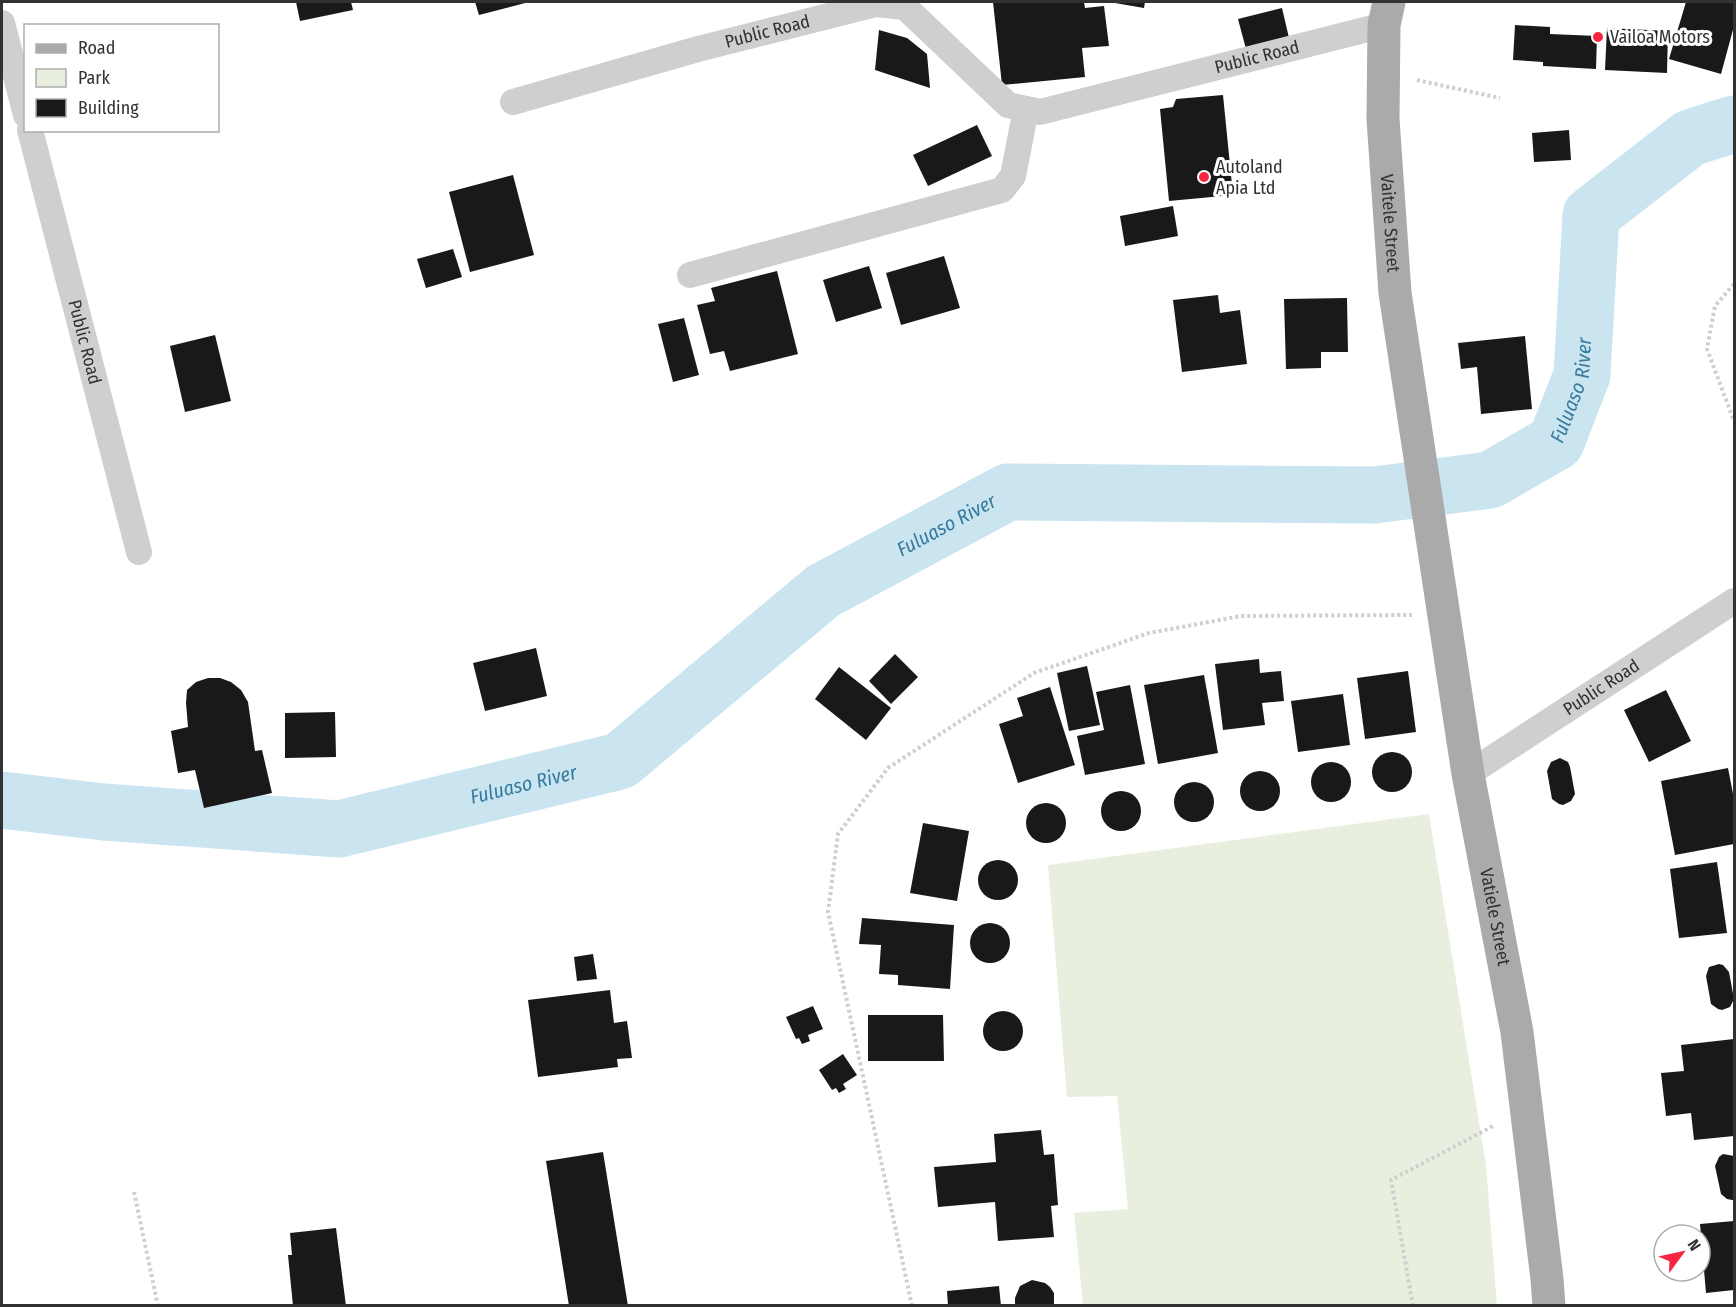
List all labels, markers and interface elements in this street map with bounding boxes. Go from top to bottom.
street label: Public Road [723,10,812,53]
legend [24,24,219,132]
place label: Vailoa Motors [1610,26,1710,48]
marker: Vailoa Motors [1591,30,1605,44]
street label: Public Road [1212,36,1302,78]
text: Road [78,37,115,59]
text: Park [78,67,111,89]
text: Building [78,97,139,119]
place label: Autoland Apia Ltd [1216,156,1283,199]
marker: Autoland Apia Ltd [1197,170,1211,184]
street label: Vaitele Street [1376,173,1405,273]
street label: Public Road [63,297,106,387]
water label: Fuluaso River [1545,336,1596,446]
water label: Fuluaso River [893,488,1001,561]
street label: Public Road [1559,654,1644,720]
water label: Fuluaso River [468,760,580,809]
street label: Vatiele Street [1475,866,1515,968]
north arrow [1652,1223,1712,1283]
text: N [1684,1236,1705,1254]

